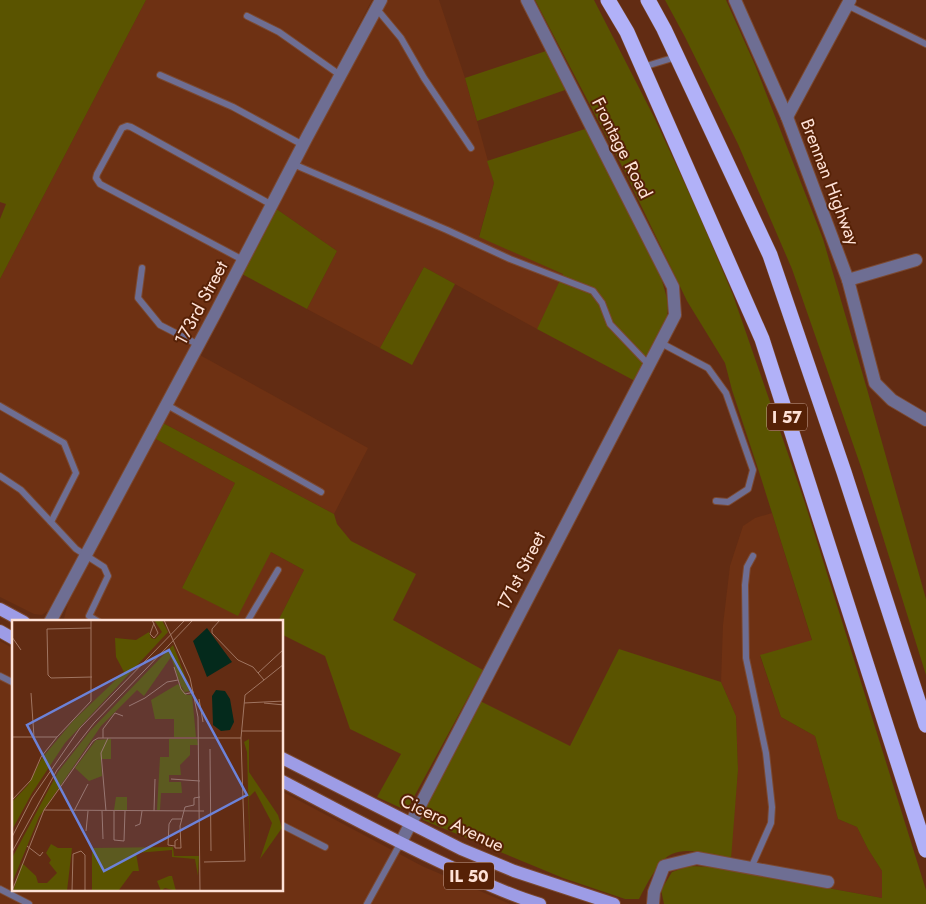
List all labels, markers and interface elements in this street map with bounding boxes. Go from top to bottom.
street label: Frontage Road [585,93,659,203]
street label: Brennan Highway [794,115,866,249]
street label: 173rd Street [168,256,234,350]
road number: I 57 [767,404,807,431]
street label: 171st Street [490,526,552,615]
inset map [12,620,284,892]
street label: Cicero Avenue [396,788,508,858]
road number: IL 50 [444,862,494,889]

